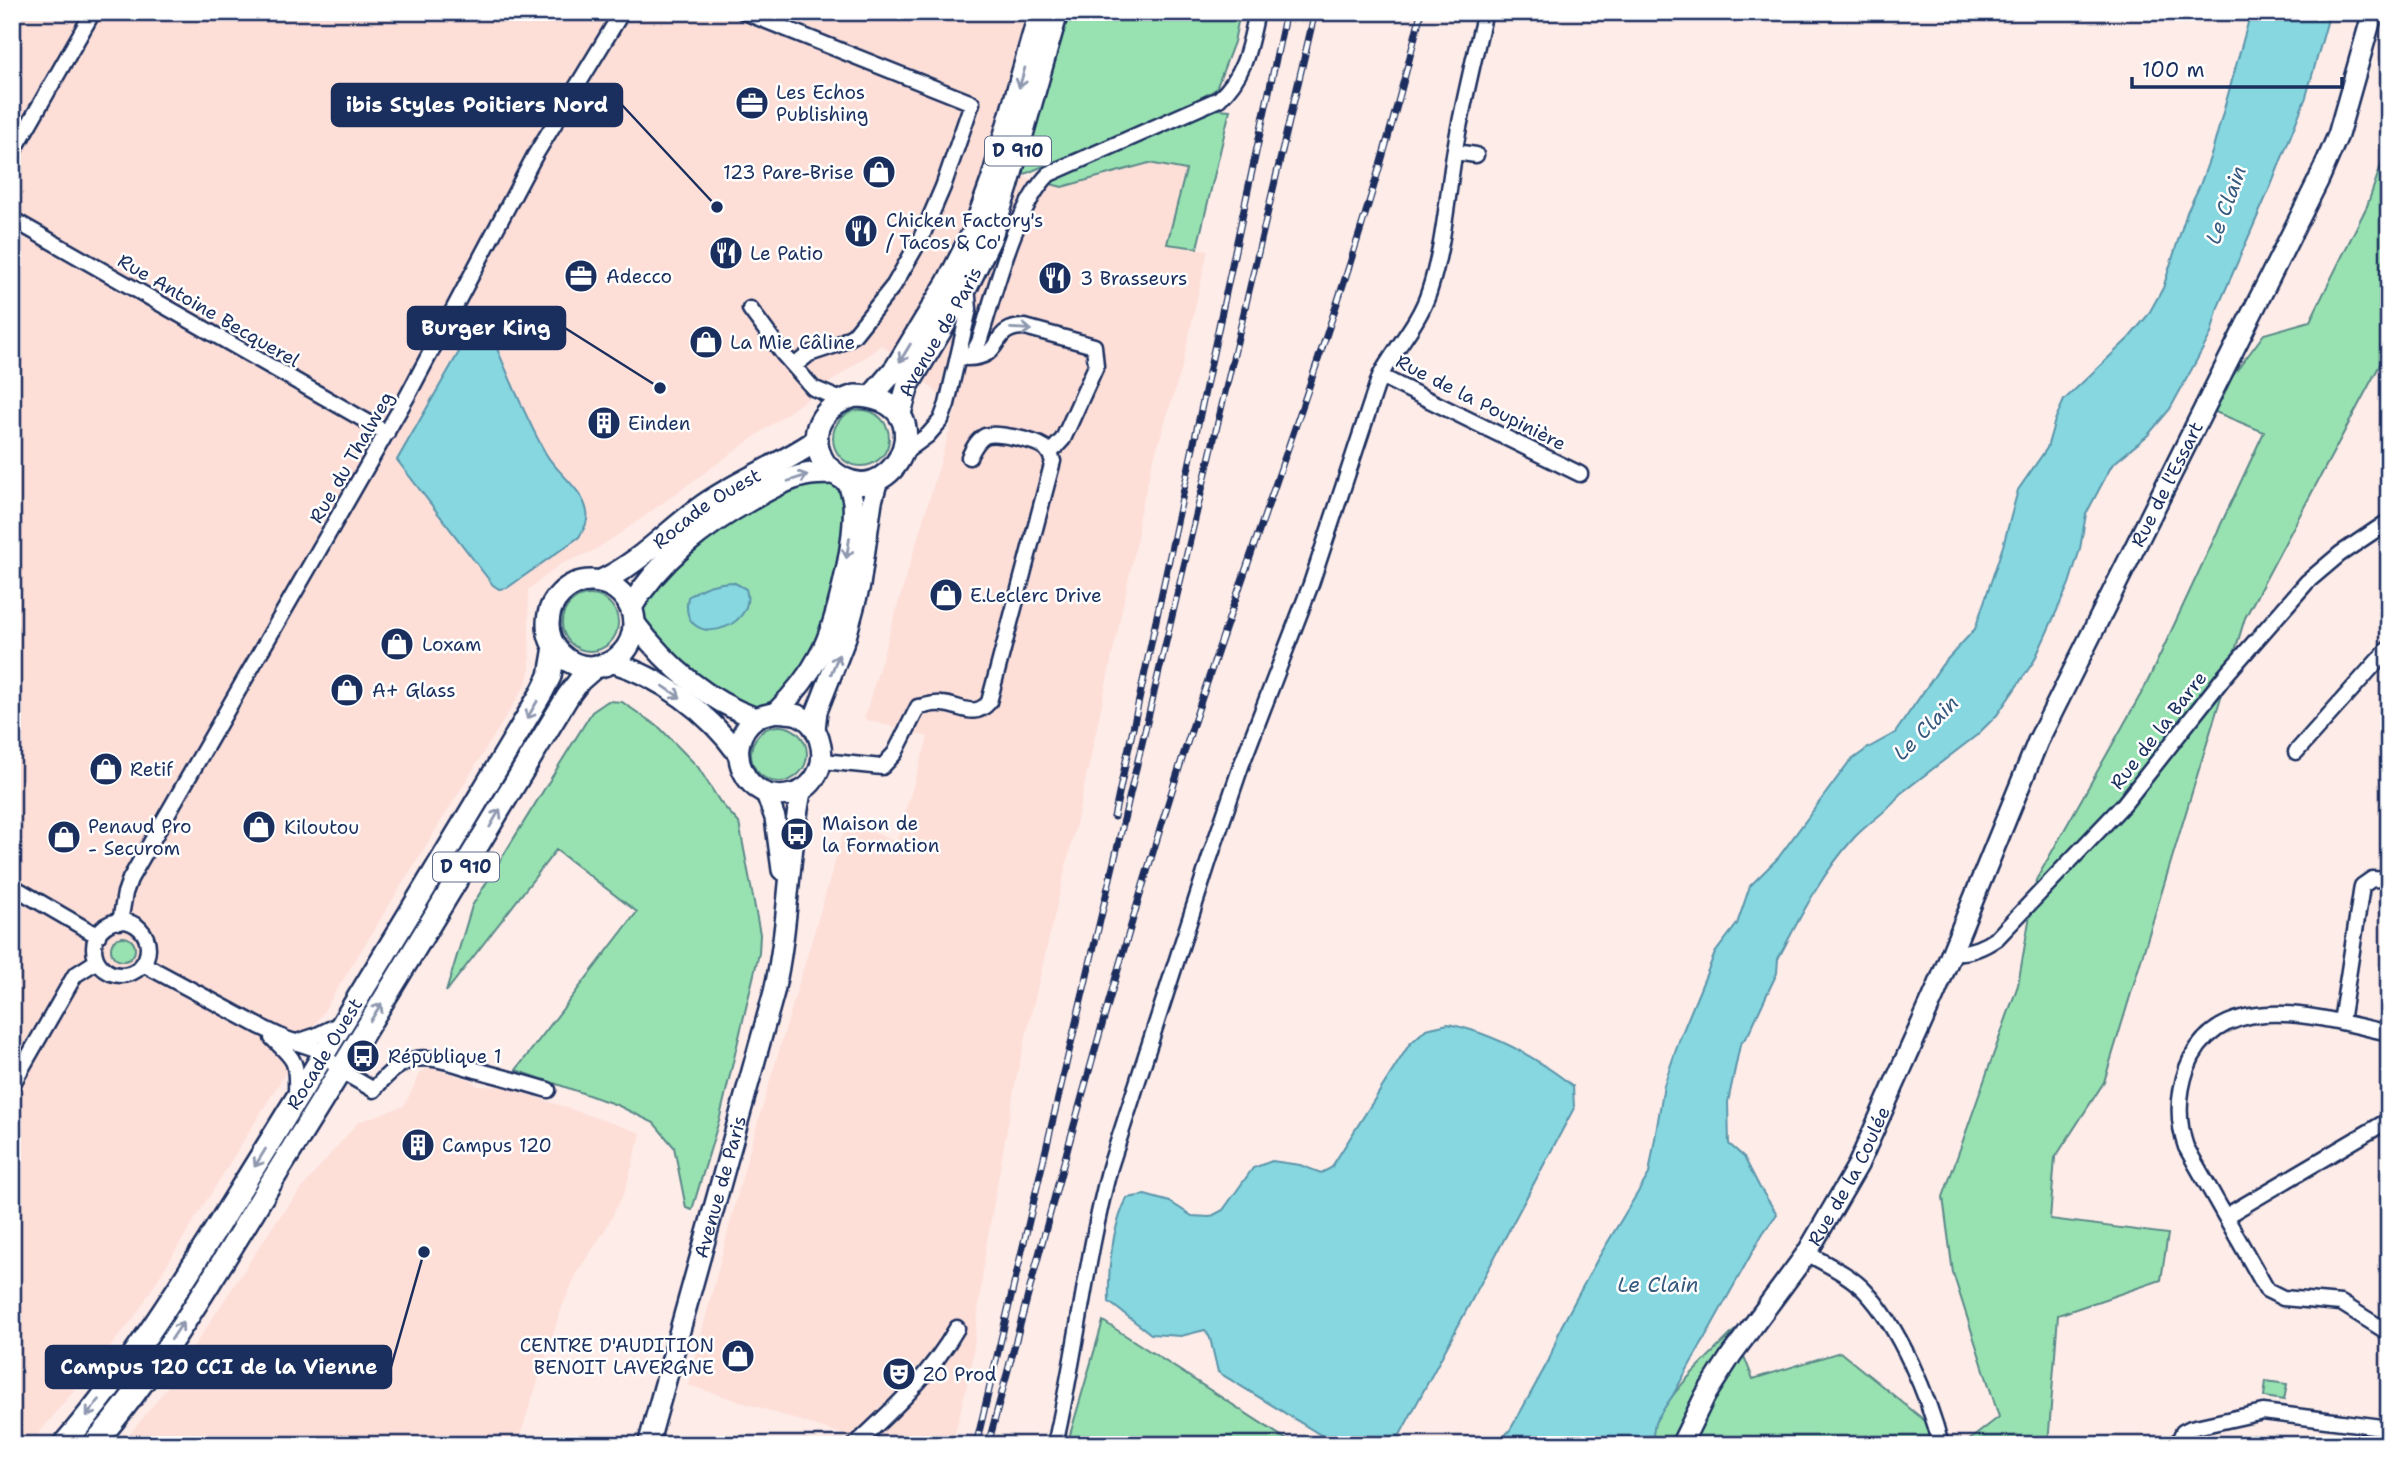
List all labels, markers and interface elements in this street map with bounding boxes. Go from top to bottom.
scale bar [2132,46,2342,90]
text: 100 m [2142,56,2205,84]
one-way arrow [1014,67,1027,89]
place label: Les Echos Publishing [776,80,868,127]
callout: ibis Styles Poitiers Nord [332,84,622,126]
office icon: Les Echos Publishing [733,84,771,122]
text: ibis Styles Poitiers Nord [346,91,608,119]
road number: D 910 [985,136,1051,166]
shop icon: 123 Pare-Brise [860,153,898,191]
place label: 123 Pare-Brise [723,160,854,185]
water label: Le Clain [2199,162,2253,248]
place label: Chicken Factory's / Tacos & Co' [886,208,1043,255]
restaurant icon: Chicken Factory's / Tacos & Co' [842,212,880,250]
restaurant icon: Le Patio [707,234,745,272]
place label: Le Patio [750,241,823,266]
street label: Rue Antoine Becquerel [113,248,305,373]
office icon: Adecco [562,257,600,295]
restaurant icon: 3 Brasseurs [1036,259,1074,297]
street label: Avenue de Paris [893,263,988,400]
place label: Adecco [606,264,672,289]
place label: 3 Brasseurs [1080,266,1188,291]
callout: Burger King [408,307,565,349]
text: Burger King [421,314,551,342]
one-way arrow [1009,322,1032,335]
shop icon: La Mie Câline [687,323,725,361]
place label: La Mie Câline [730,330,855,355]
one-way arrow [898,343,912,363]
street label: Rue de la Poupinière [1391,349,1570,456]
street label: Rue du Thalweg [304,387,399,528]
building icon: Einden [585,404,623,442]
place label: Einden [628,411,690,436]
street label: Rue de l'Essart [2125,417,2209,551]
street label: Rocade Ouest [648,463,765,555]
one-way arrow [786,471,808,483]
one-way arrow [841,536,854,559]
shop icon: E.Leclerc Drive [927,576,965,614]
place label: E.Leclerc Drive [970,583,1102,608]
shop icon: Loxam [378,625,416,663]
place label: Loxam [422,632,481,657]
one-way arrow [829,654,842,676]
street label: Rue de la Barre [2104,666,2212,795]
shop icon: A+ Glass [328,671,366,709]
place label: A+ Glass [372,678,456,703]
one-way arrow [661,685,681,699]
water label: Le Clain [1887,689,1965,767]
one-way arrow [525,700,539,720]
shop icon: Retif [87,750,125,788]
place label: Retif [130,757,174,782]
shop icon: Kiloutou [240,808,278,846]
one-way arrow [489,809,503,829]
place label: Maison de la Formation [822,811,939,858]
place label: Penaud Pro - Securom [88,814,192,861]
place label: Kiloutou [284,815,359,840]
bus stop icon: Maison de la Formation [778,815,816,853]
shop icon: Penaud Pro - Securom [45,818,83,856]
road number: D 910 [433,852,499,882]
street label: Rocade Ouest [281,993,368,1114]
one-way arrow [370,1003,384,1023]
bus stop icon: République 1 [344,1037,382,1075]
place label: République 1 [388,1044,502,1069]
street label: Rue de la Coulée [1802,1102,1896,1251]
street label: Avenue de Paris [689,1113,752,1261]
building icon: Campus 120 [399,1126,437,1164]
place label: Campus 120 [442,1133,552,1158]
one-way arrow [252,1147,266,1167]
water label: Le Clain [1617,1271,1699,1299]
one-way arrow [170,1322,184,1341]
place label: CENTRE D'AUDITION BENOIT LAVERGNE [520,1333,714,1380]
shop icon: CENTRE D'AUDITION BENOIT LAVERGNE [719,1337,757,1375]
callout: Campus 120 CCI de la Vienne [46,1346,391,1388]
text: Campus 120 CCI de la Vienne [60,1353,378,1381]
theatre icon: ZO Prod [880,1355,918,1393]
place label: ZO Prod [923,1362,996,1387]
one-way arrow [86,1399,101,1417]

